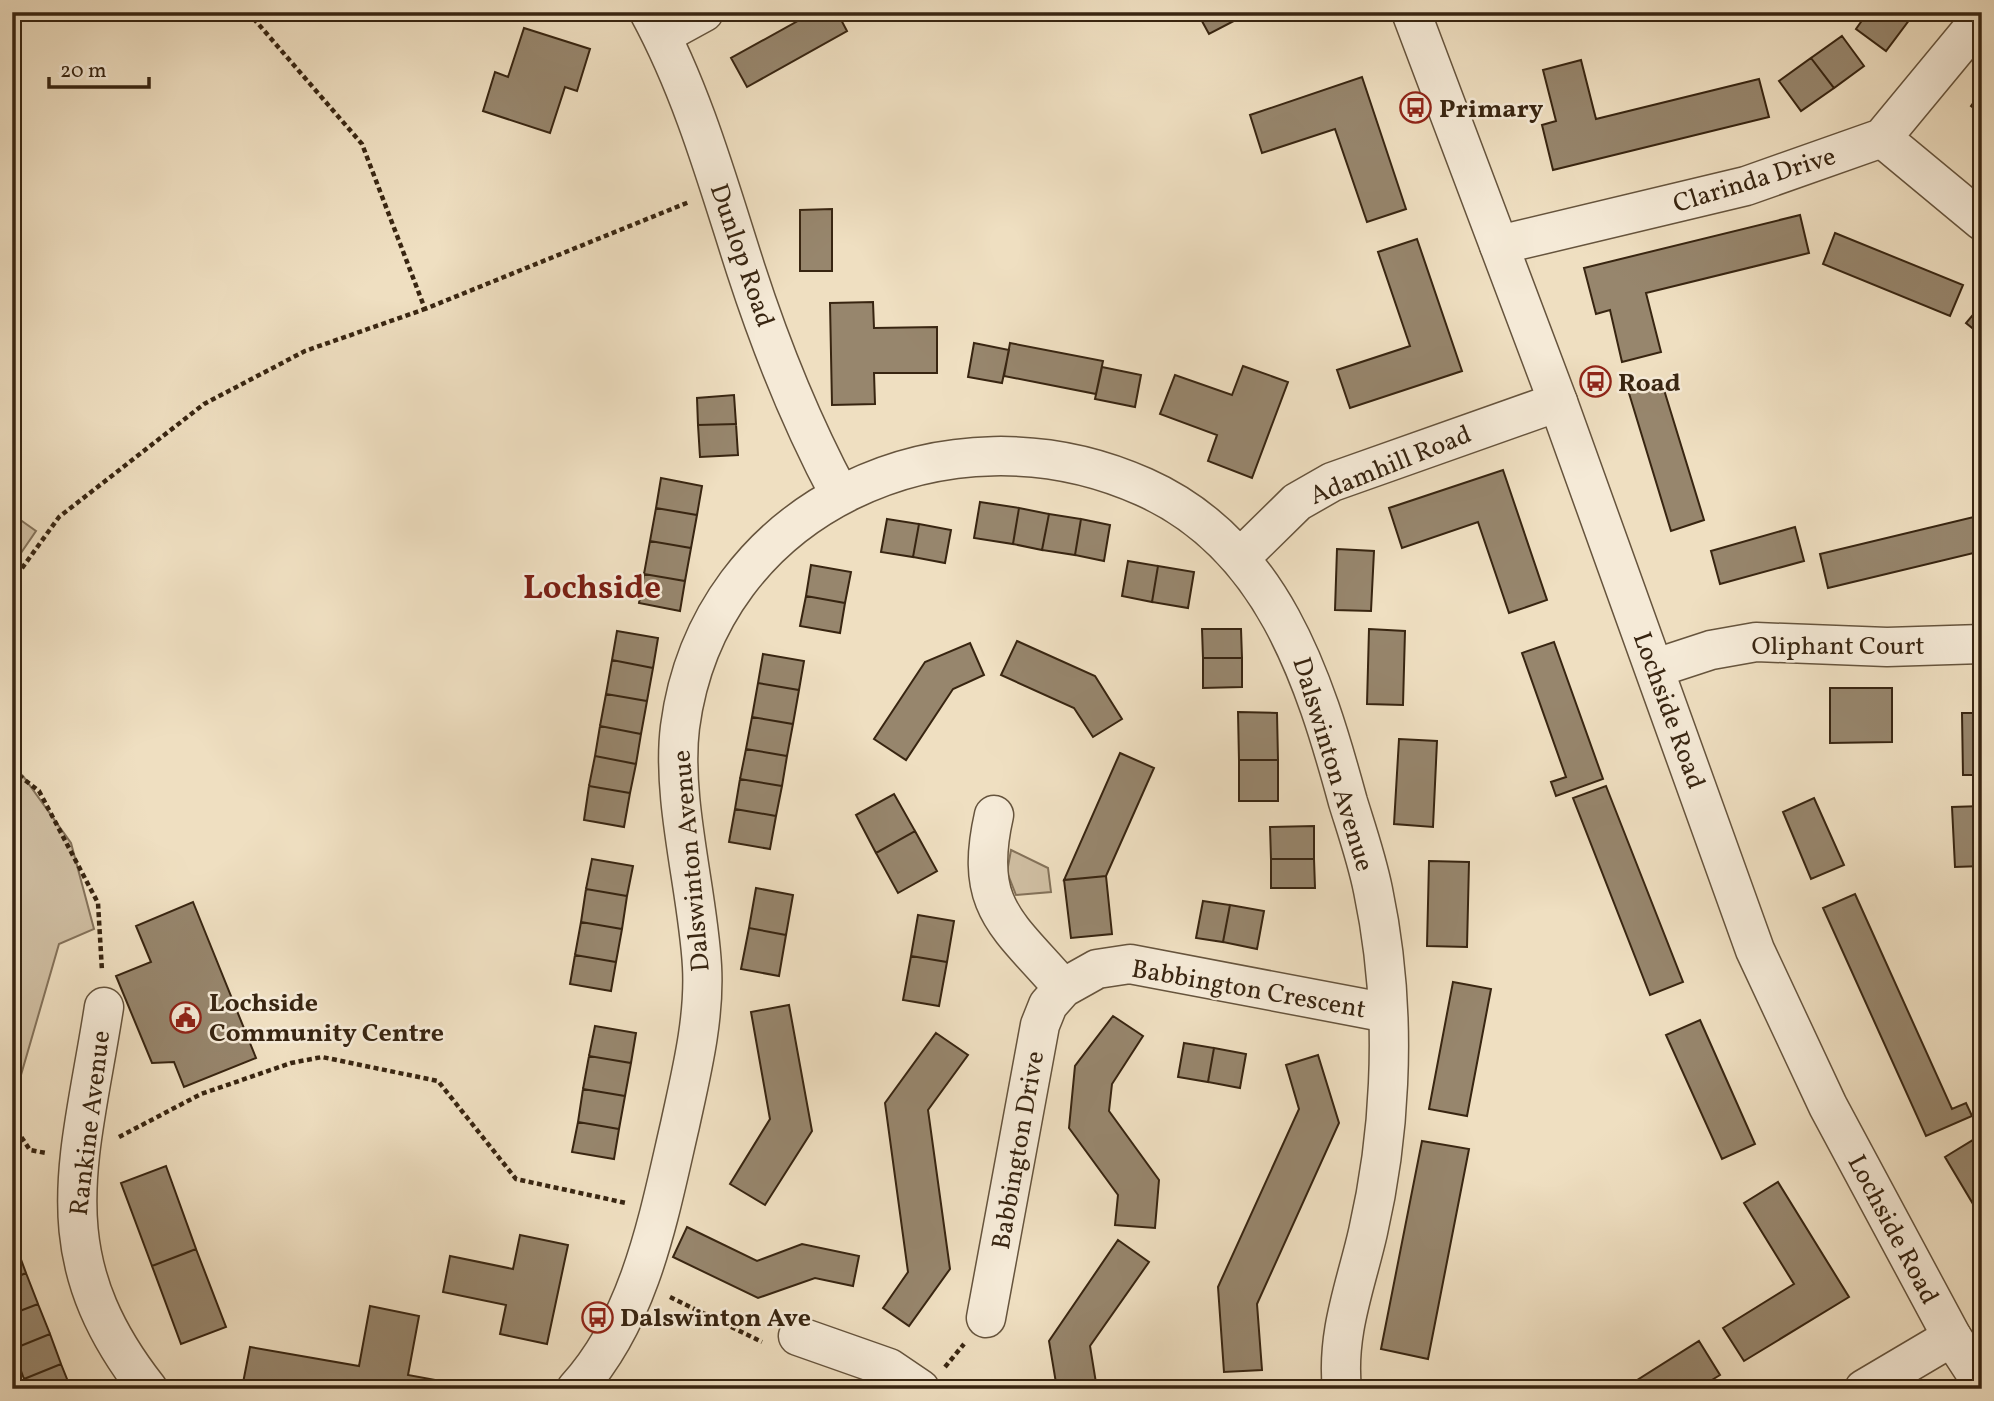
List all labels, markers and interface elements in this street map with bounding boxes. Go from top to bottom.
scale bar [49,46,149,90]
text: 20 m [60,57,106,86]
bus stop icon: Primary [1399,91,1433,125]
place label: Primary [1439,92,1544,128]
street label: Clarinda Drive [1669,139,1840,223]
street label: Dunlop Road [700,179,782,332]
bus stop icon: Road [1578,365,1612,399]
place label: Road [1618,366,1681,402]
street label: Adamhill Road [1305,417,1477,515]
district label: Lochside [523,567,661,613]
street label: Lochside Road [1623,627,1713,794]
street label: Oliphant Court [1751,629,1925,665]
street label: Dalswinton Avenue [1282,653,1382,876]
street label: Dalswinton Avenue [664,749,720,973]
street label: Babbington Crescent [1129,952,1369,1028]
place label: Lochside Community Centre [209,986,444,1052]
public building icon: Lochside Community Centre [169,1000,203,1034]
street label: Rankine Avenue [62,1029,120,1218]
street label: Babbington Drive [984,1048,1054,1252]
street label: Lochside Road [1838,1149,1947,1311]
bus stop icon: Dalswinton Ave [580,1300,614,1334]
place label: Dalswinton Ave [620,1301,811,1337]

